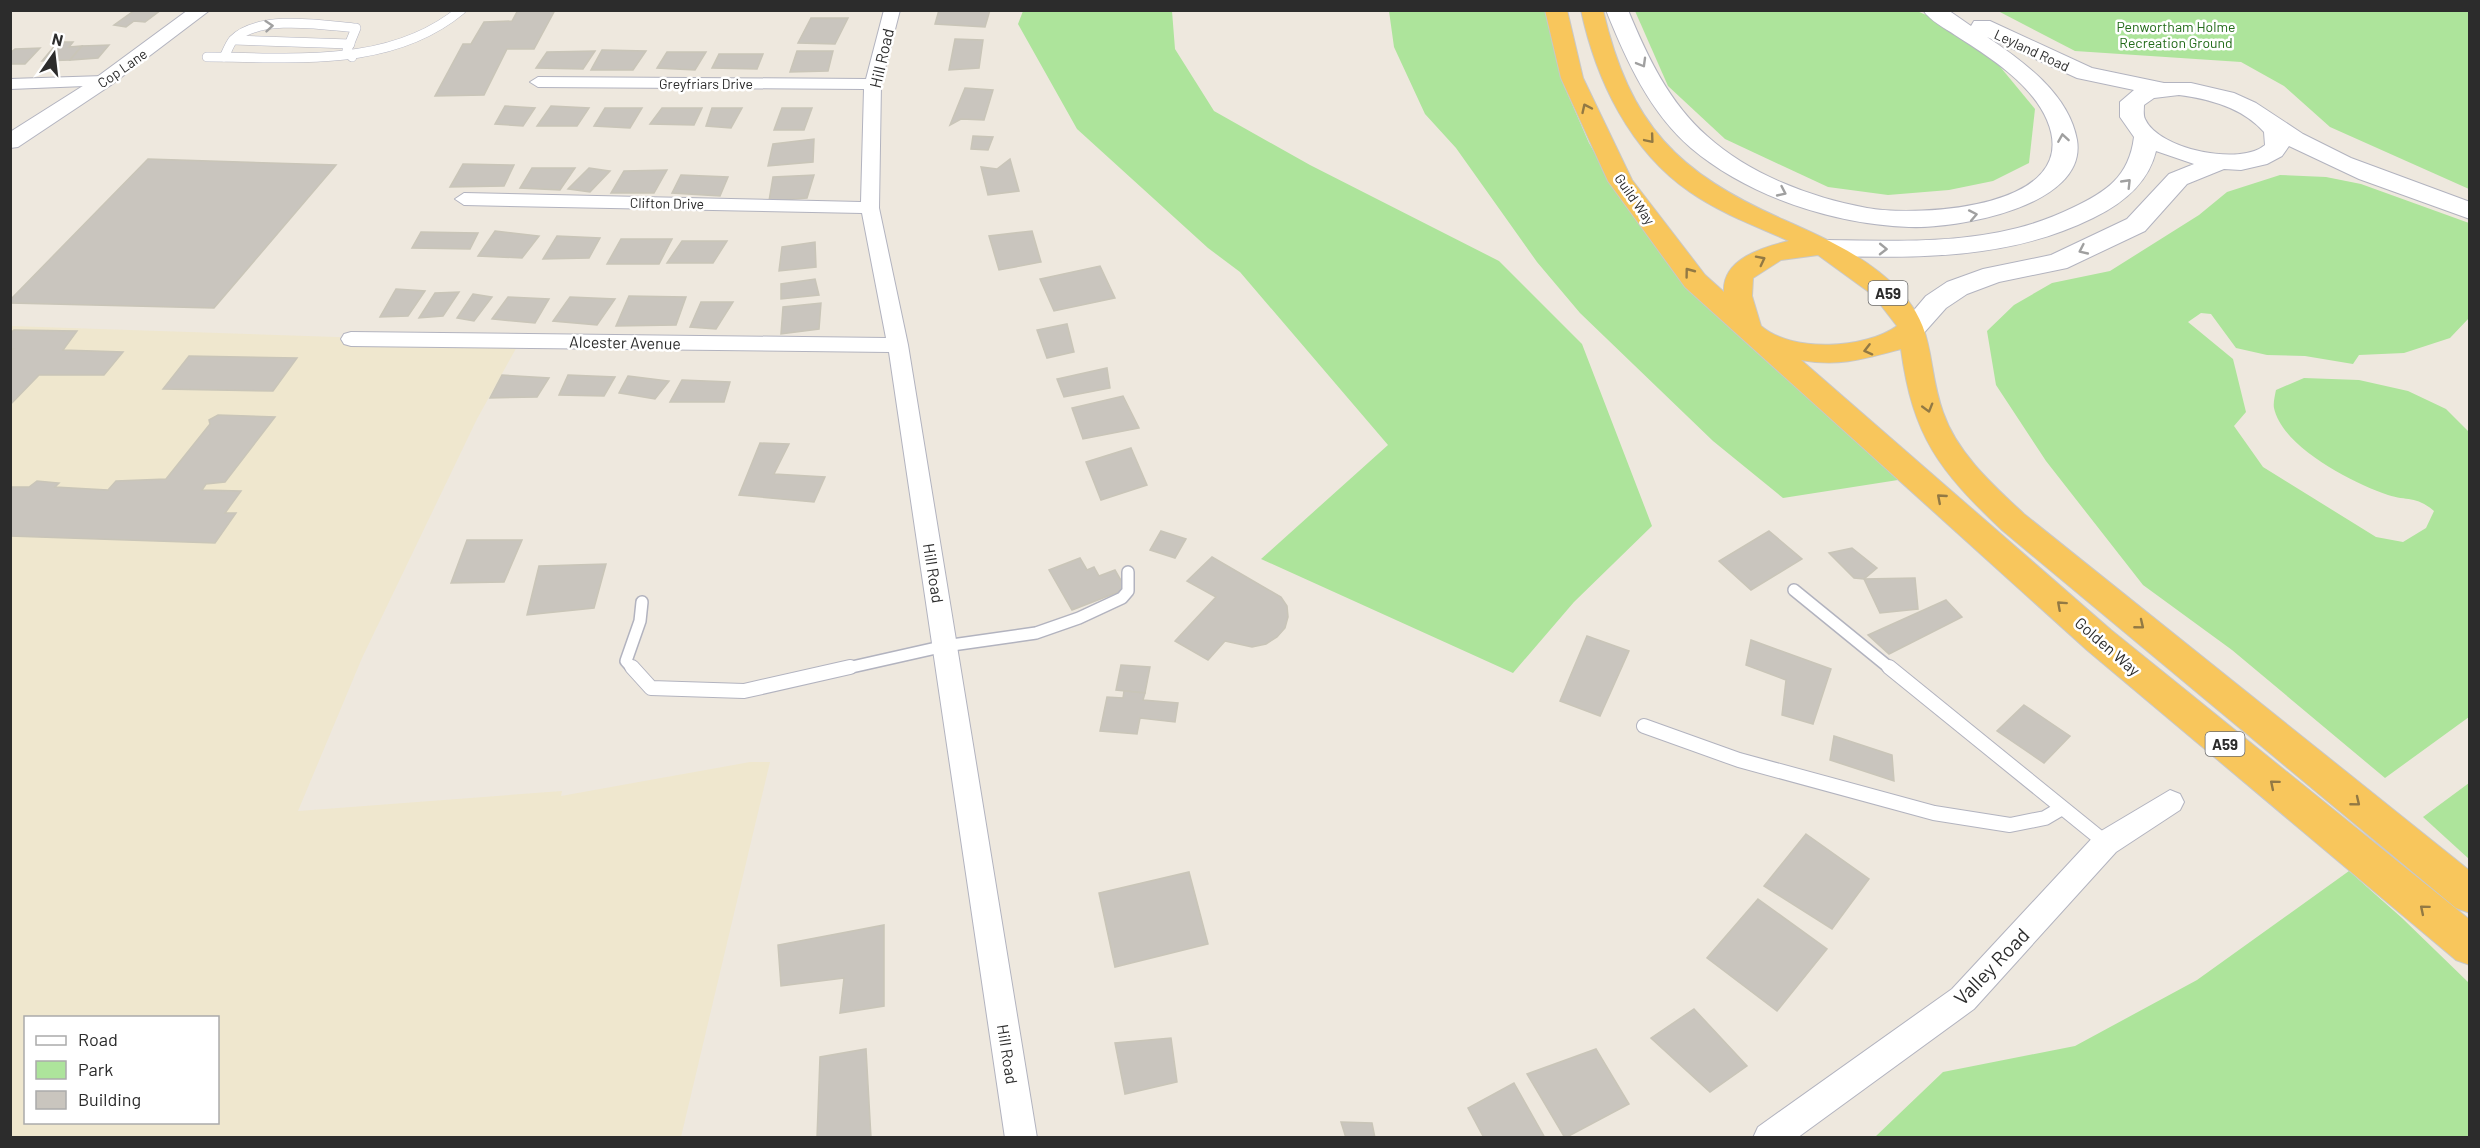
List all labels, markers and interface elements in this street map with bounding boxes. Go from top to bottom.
park label: Penwortham Holme Recreation Ground [2117,18,2235,51]
one-way arrow [265,20,274,33]
north arrow [24,24,84,84]
street label: Leyland Road [1992,25,2072,75]
street label: Hill Road [865,26,897,90]
text: N [50,28,65,49]
street label: Cop Lane [94,45,150,91]
one-way arrow [1634,57,1646,67]
street label: Greyfriars Drive [659,75,753,92]
one-way arrow [1582,103,1594,114]
one-way arrow [1643,132,1654,143]
one-way arrow [2057,133,2069,142]
street label: Guild Way [1611,170,1659,228]
one-way arrow [2120,180,2131,191]
one-way arrow [1776,184,1787,196]
street label: Clifton Drive [630,194,704,212]
one-way arrow [1968,209,1978,222]
one-way arrow [2079,242,2090,254]
one-way arrow [1879,243,1888,255]
one-way arrow [1755,256,1766,267]
one-way arrow [1685,268,1696,279]
road number: A59 [1868,281,1908,305]
street label: Alcester Avenue [569,332,681,352]
one-way arrow [1864,342,1874,355]
one-way arrow [1921,402,1933,413]
one-way arrow [1937,494,1948,505]
street label: Hill Road [920,542,948,604]
one-way arrow [2057,601,2067,612]
street label: Golden Way [2072,613,2145,680]
one-way arrow [2133,618,2144,629]
road number: A59 [2206,732,2244,756]
one-way arrow [2270,781,2281,792]
one-way arrow [2349,795,2360,806]
one-way arrow [2420,905,2431,916]
street label: Valley Road [1948,922,2034,1010]
legend [24,1016,219,1124]
street label: Hill Road [994,1023,1022,1085]
text: Road [78,1028,118,1050]
text: Park [78,1058,113,1080]
text: Building [78,1088,141,1110]

